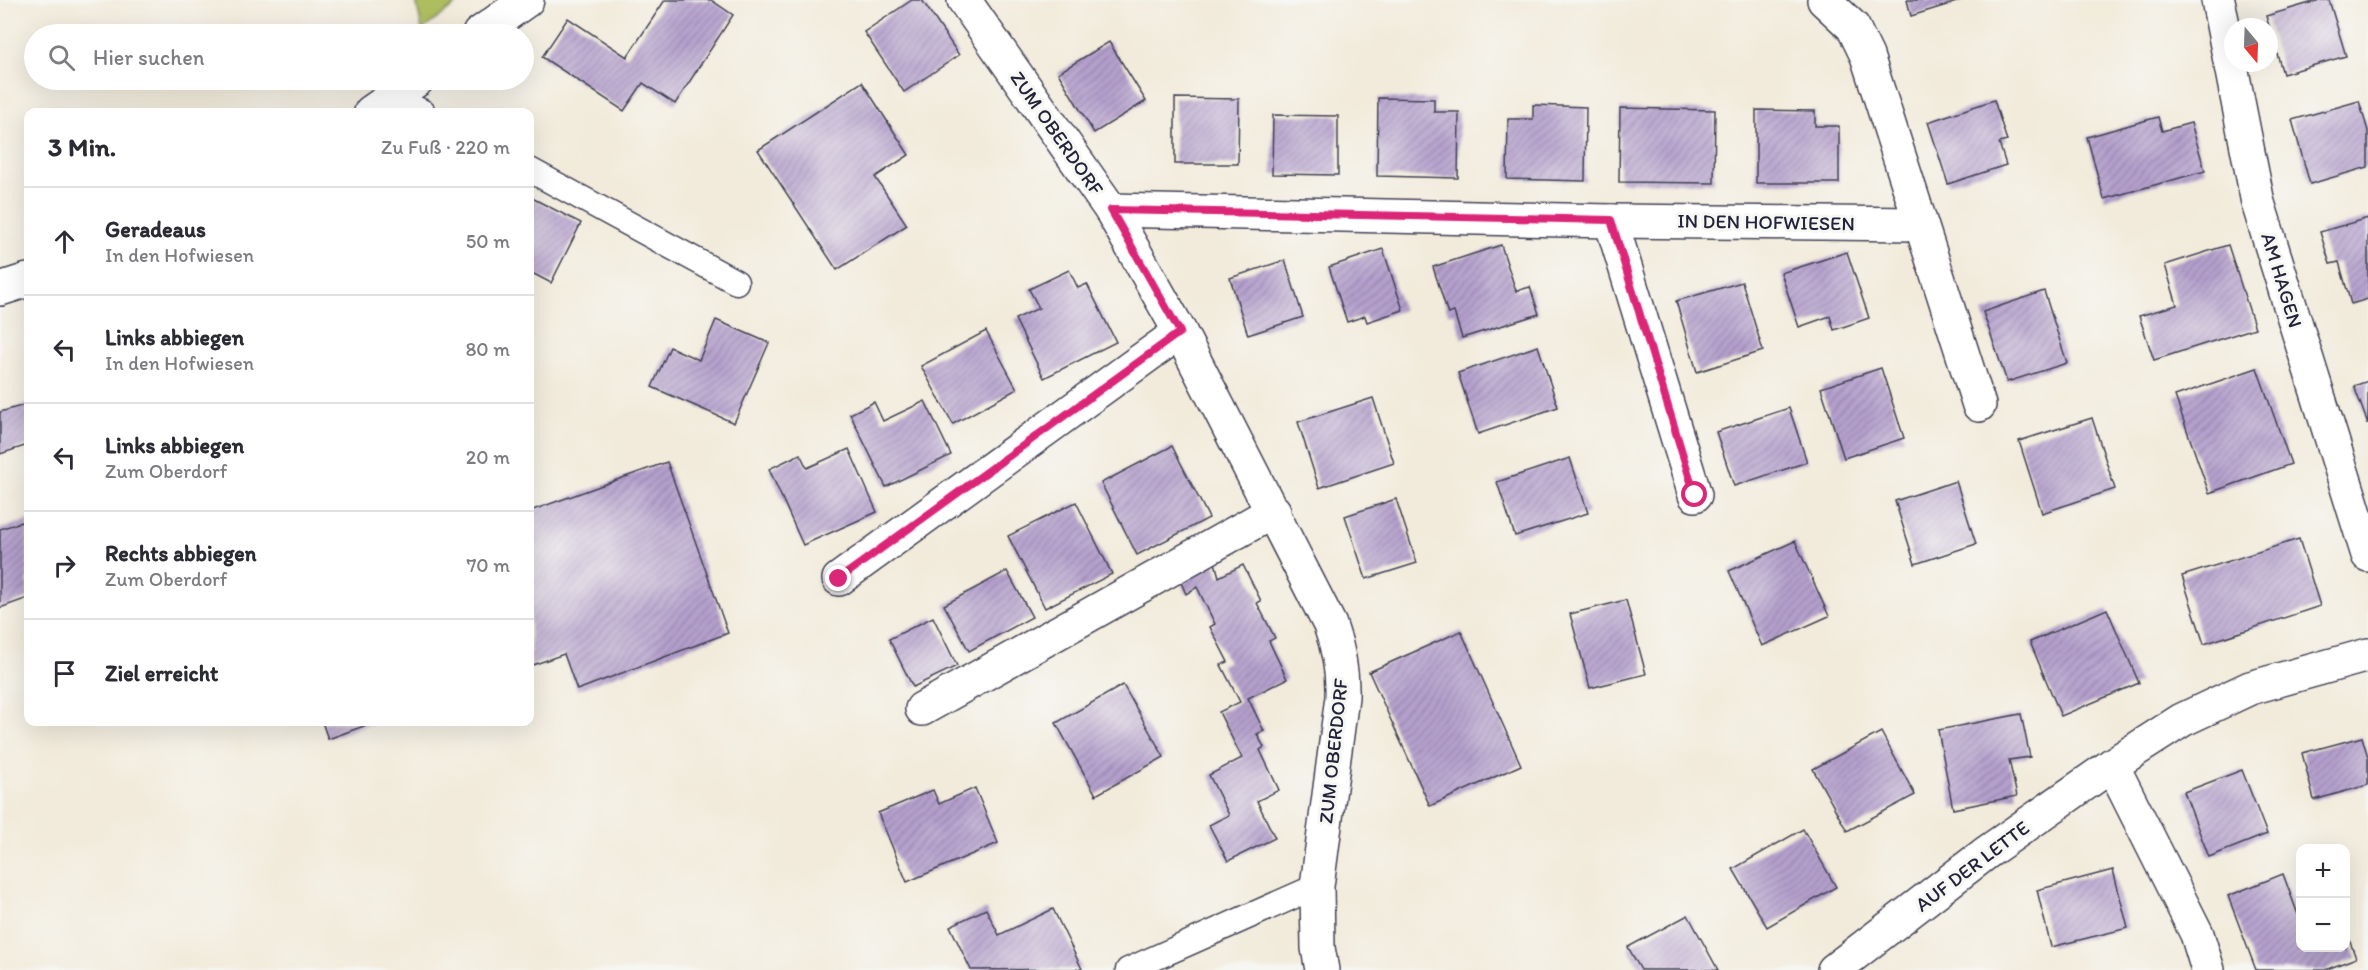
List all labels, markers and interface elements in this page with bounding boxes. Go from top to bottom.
north arrow [2224,18,2278,72]
search box [24,24,534,90]
icon: search [45,41,78,74]
text: Hier suchen [93,44,204,71]
street label: ZUM OBERDORF [1005,66,1109,200]
text: 3 Min. [48,131,116,163]
text: Zu Fuß · 220 m [381,135,510,159]
street label: IN DEN HOFWIESEN [1677,208,1855,236]
text: Geradeaus [105,216,206,243]
icon: ahead [48,225,81,258]
text: 50 m [466,229,510,253]
street label: AM HAGEN [2256,230,2308,330]
text: In den Hofwiesen [105,243,254,267]
text: Links abbiegen [105,324,244,351]
icon: left [48,333,81,366]
text: 80 m [465,337,510,361]
text: In den Hofwiesen [105,351,254,375]
text: Links abbiegen [105,432,244,459]
icon: left [48,441,81,474]
text: 20 m [466,445,510,469]
text: Zum Oberdorf [105,459,227,483]
route start [1681,481,1707,507]
text: Rechts abbiegen [105,540,257,567]
icon: right [48,549,81,582]
text: 70 m [466,553,510,577]
route end [825,565,851,591]
text: Zum Oberdorf [105,567,227,591]
icon: arrive [48,657,81,690]
text: Ziel erreicht [105,660,218,687]
street label: ZUM OBERDORF [1313,677,1353,825]
street label: AUF DER LETTE [1910,815,2034,917]
map controls [2296,844,2350,952]
button: + [2296,844,2350,898]
button: − [2296,898,2350,952]

